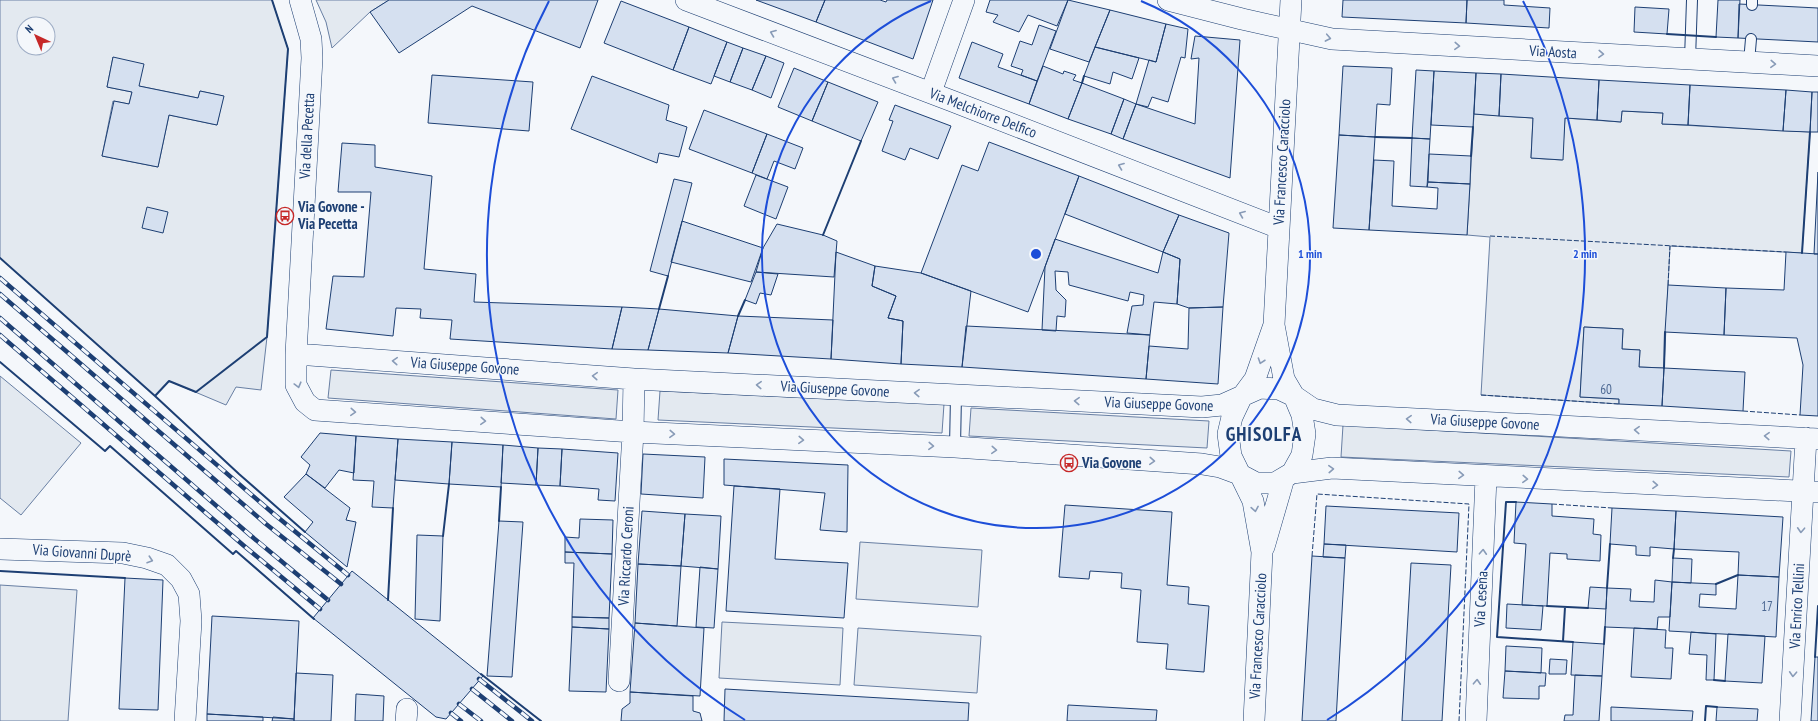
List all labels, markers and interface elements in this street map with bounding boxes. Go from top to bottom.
north arrow [16,16,56,56]
text: N [22,22,36,36]
one-way arrow [770,29,777,37]
one-way arrow [1324,33,1331,42]
street label: Via Aosta [1528,41,1577,62]
one-way arrow [1454,42,1460,51]
one-way arrow [1598,50,1604,59]
one-way arrow [1770,59,1776,68]
one-way arrow [891,75,898,83]
street label: Via Melchiorre Delfico [926,83,1040,142]
street label: Via della Pecetta [295,92,318,181]
street label: Via Francesco Caracciolo [1269,98,1294,227]
one-way arrow [1118,163,1125,171]
place label: Via Govone - Via Pecetta [297,197,365,233]
bus stop icon: Via Govone - Via Pecetta [275,206,295,226]
one-way arrow [1239,210,1246,218]
text: 1 min [1298,246,1322,261]
text: 2 min [1573,246,1597,261]
centre of rings [1029,247,1043,261]
street label: Via Giuseppe Govone [409,352,520,379]
one-way arrow [392,357,398,366]
one-way arrow [1257,358,1265,365]
one-way arrow [592,371,598,380]
street label: Via Giuseppe Govone [779,376,890,401]
one-way arrow [756,381,762,389]
house number: 60 [1600,381,1612,398]
one-way arrow [293,382,302,389]
one-way arrow [914,389,920,397]
street label: Via Giuseppe Govone [1103,392,1214,415]
one-way arrow [1074,397,1080,405]
one-way arrow [350,407,356,416]
street label: Via Giuseppe Govone [1429,409,1540,434]
one-way arrow [1406,414,1412,423]
one-way arrow [480,417,486,426]
district label: GHISOLFA [1226,422,1302,446]
one-way arrow [1634,426,1640,434]
one-way arrow [669,429,675,438]
one-way arrow [1764,432,1770,441]
one-way arrow [798,435,804,444]
one-way arrow [928,442,934,450]
one-way arrow [991,445,997,454]
bus stop icon: Via Govone [1059,453,1079,473]
place label: Via Govone [1081,453,1142,472]
one-way arrow [1149,456,1155,465]
one-way arrow [1328,464,1334,473]
one-way arrow [1458,471,1464,480]
one-way arrow [1522,474,1528,483]
one-way arrow [1652,480,1658,489]
street label: Via Riccardo Ceroni [613,506,638,607]
one-way arrow [1250,506,1259,512]
one-way arrow [1797,527,1806,533]
street label: Via Giovanni Duprè [31,540,132,565]
one-way arrow [1479,549,1487,555]
one-way arrow [146,555,153,563]
street label: Via Enrico Tellini [1785,563,1808,650]
street label: Via Cesena [1469,571,1491,628]
street label: Via Francesco Caracciolo [1245,572,1270,701]
house number: 17 [1761,598,1773,615]
one-way arrow [1788,671,1797,677]
one-way arrow [1473,679,1482,685]

